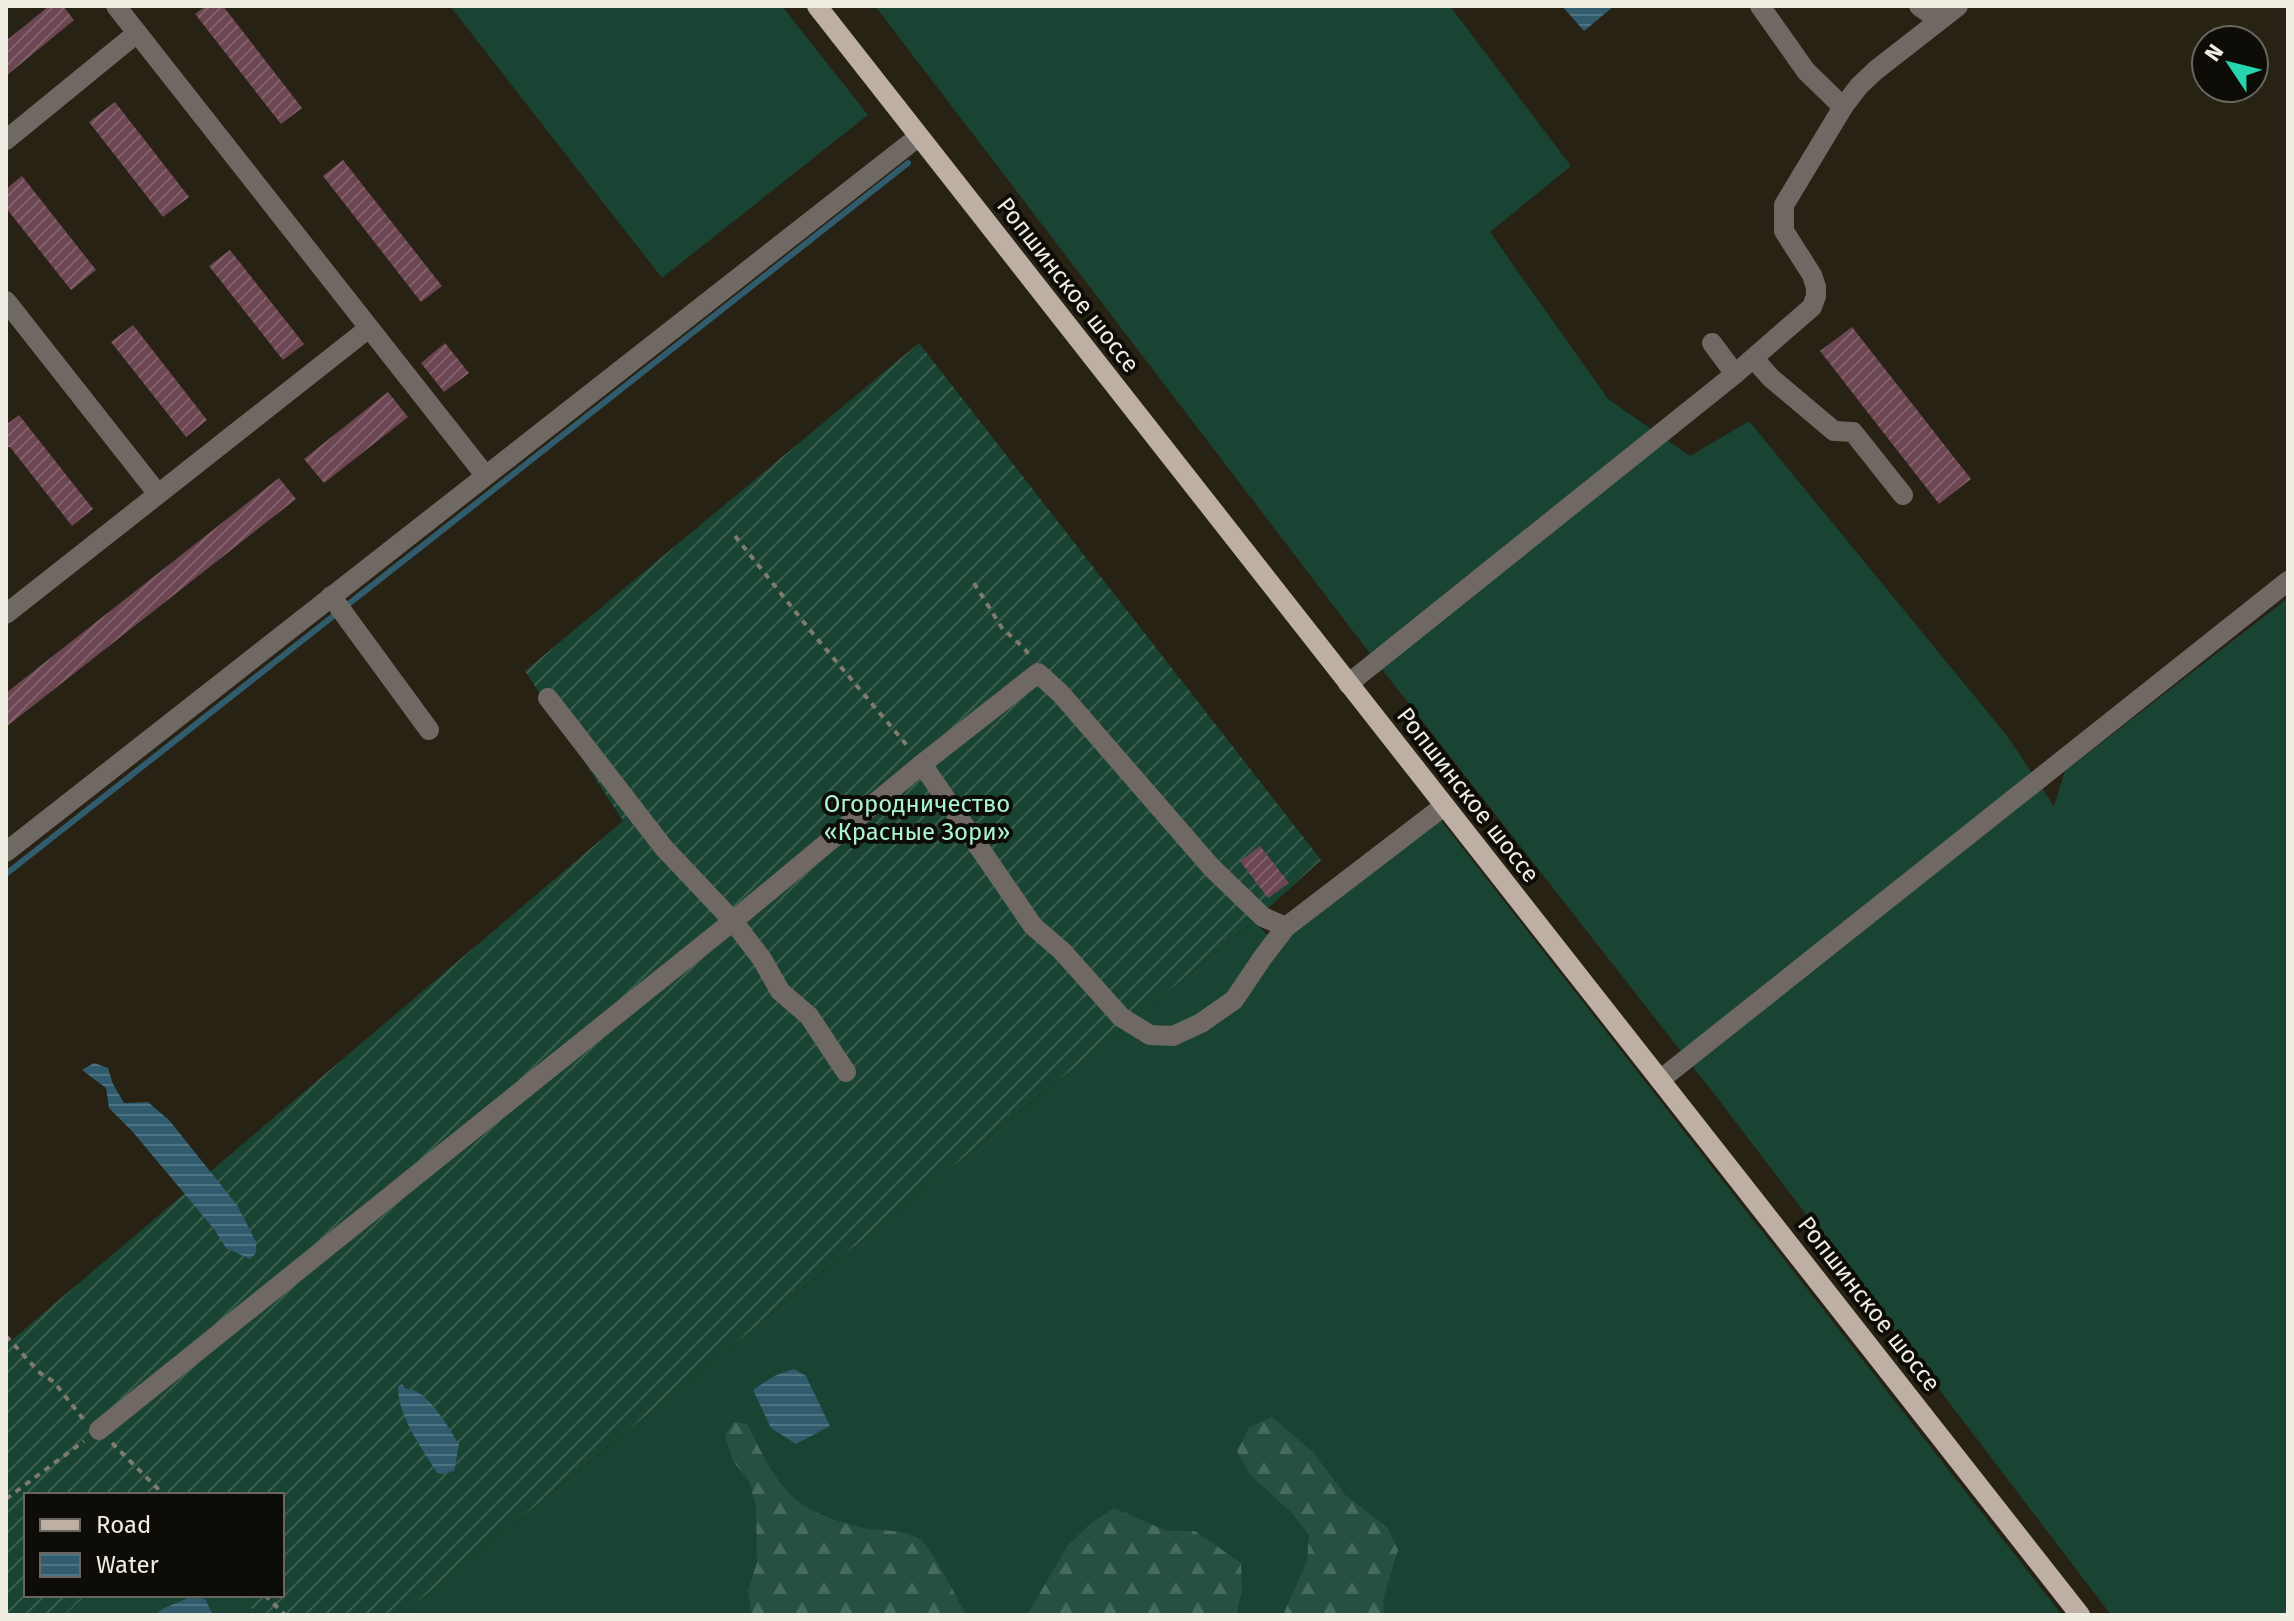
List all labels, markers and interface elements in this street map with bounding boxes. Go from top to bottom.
north arrow [2190,24,2270,104]
text: N [2199,39,2229,67]
street label: Ропшинское шоссе [991,192,1145,378]
street label: Ропшинское шоссе [1391,702,1545,888]
park label: Огородничество «Красные Зори» [824,790,1010,846]
street label: Ропшинское шоссе [1792,1211,1946,1397]
legend [24,1493,284,1597]
text: Road [96,1511,151,1539]
text: Water [96,1551,160,1579]

